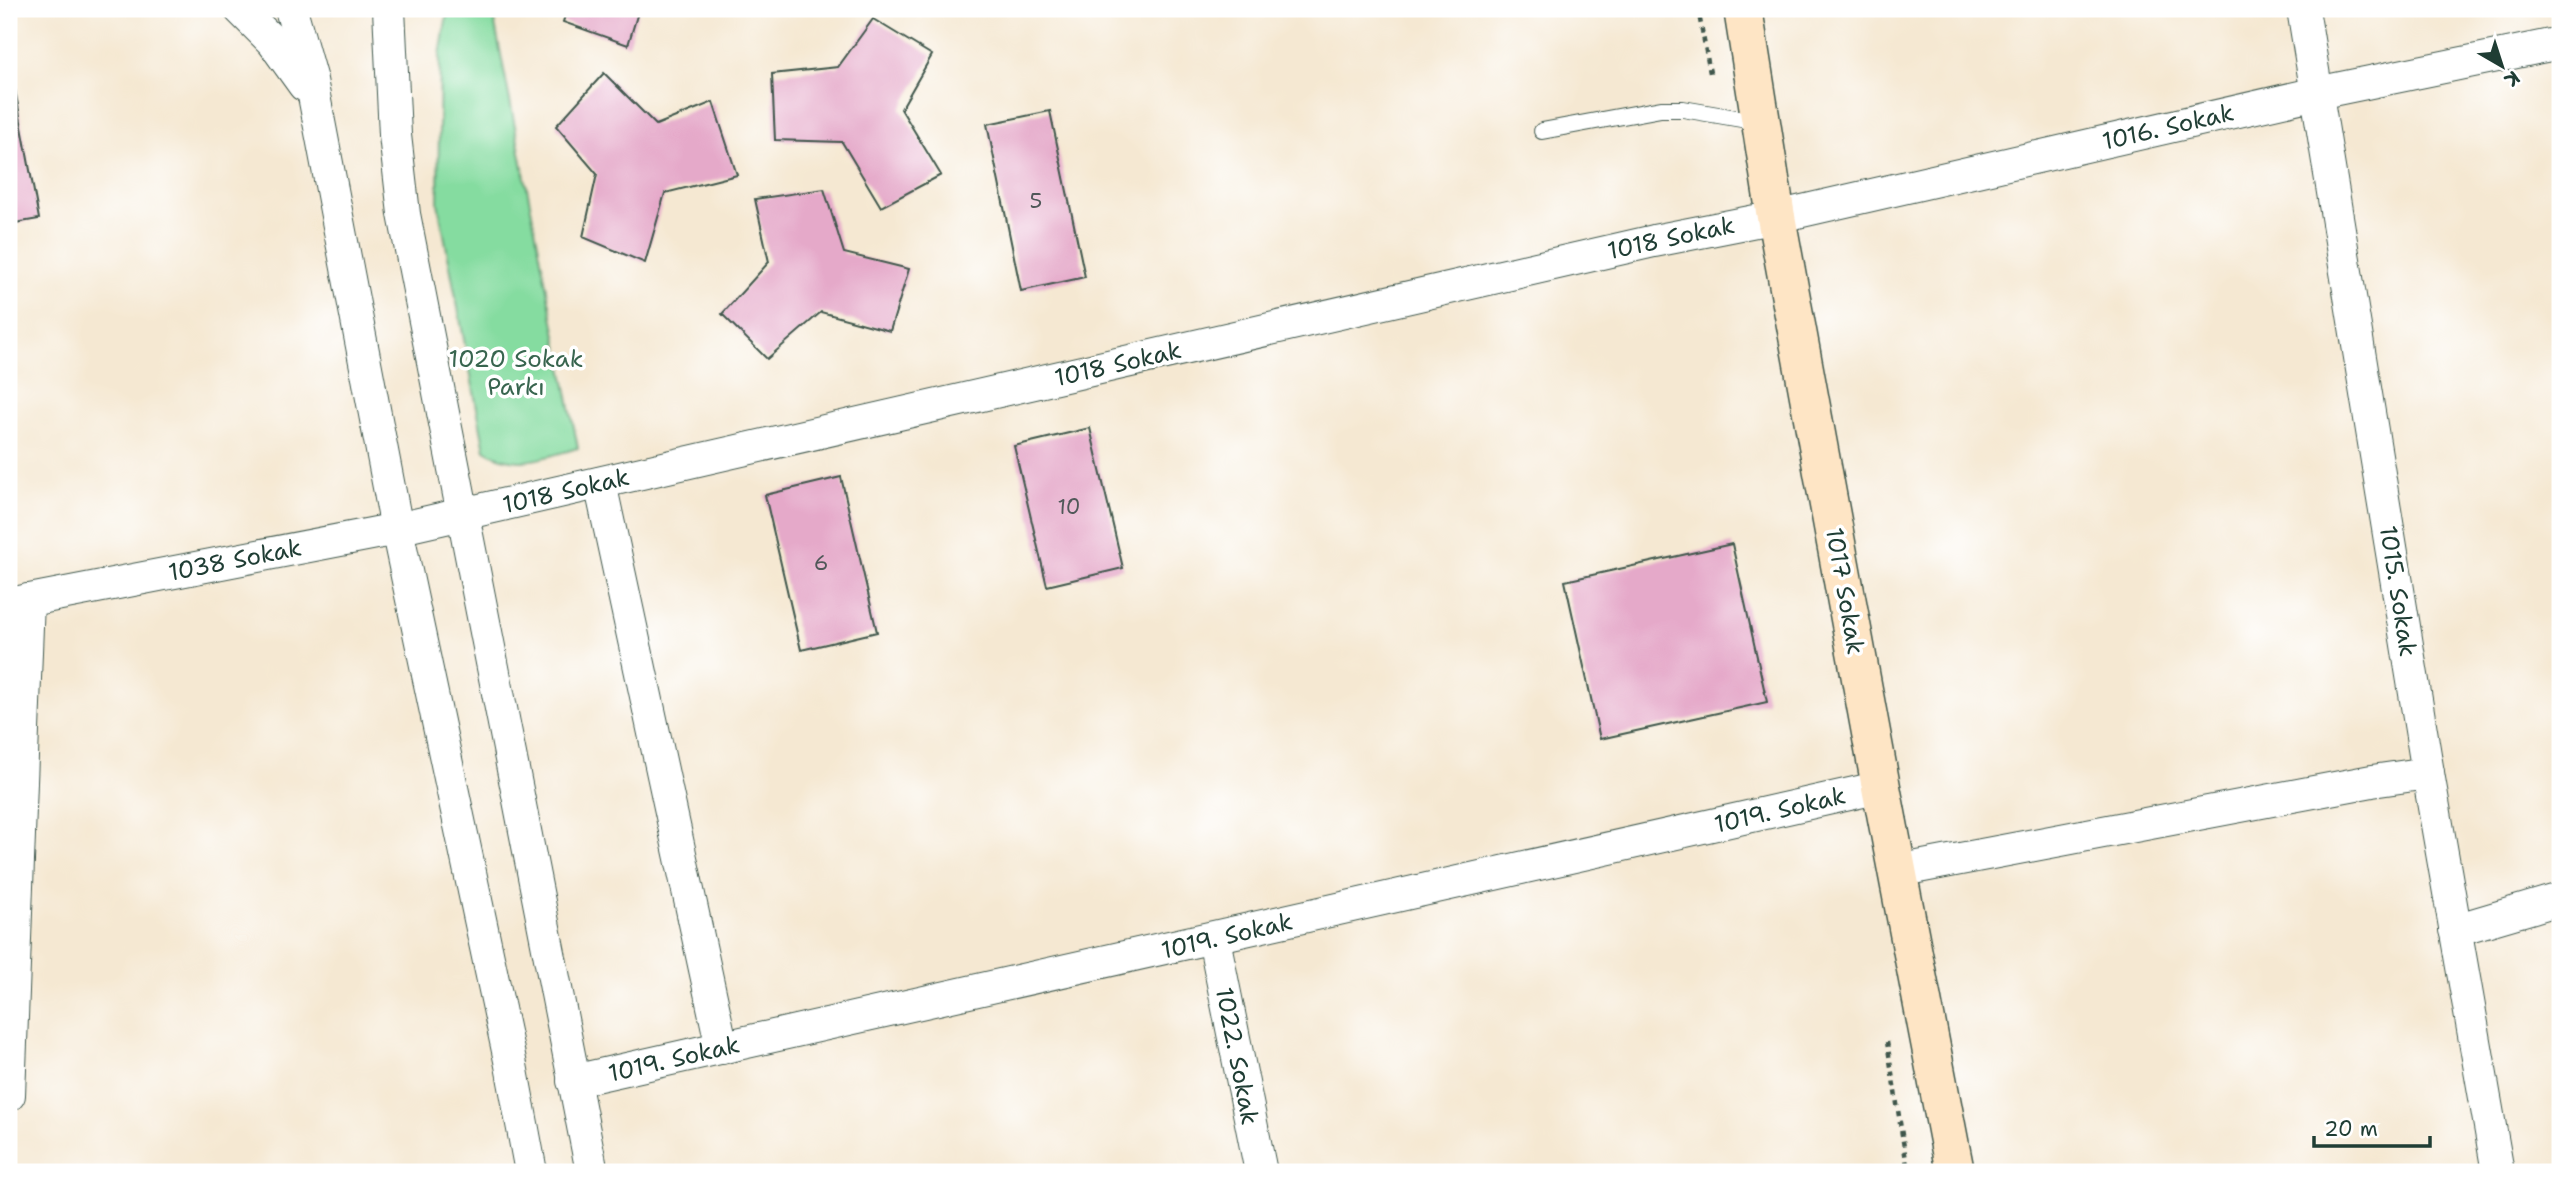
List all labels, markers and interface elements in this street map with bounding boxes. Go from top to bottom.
north arrow [2468,32,2538,102]
text: K [2499,65,2525,93]
street label: 1016. Sokak [2099,96,2237,158]
house number: 5 [1030,187,1042,215]
street label: 1018 Sokak [1604,209,1738,267]
street label: 1018 Sokak [1051,334,1185,394]
park label: 1020 Sokak Parkı [449,343,583,403]
street label: 1018 Sokak [499,461,633,521]
house number: 10 [1058,493,1080,521]
street label: 1015. Sokak [2372,523,2424,659]
street label: 1017 Sokak [1818,525,1872,657]
street label: 1038 Sokak [166,531,304,589]
house number: 6 [814,549,828,577]
street label: 1019. Sokak [1711,779,1849,841]
street label: 1019. Sokak [1158,905,1296,967]
street label: 1022. Sokak [1208,984,1266,1128]
street label: 1019. Sokak [605,1028,743,1090]
scale bar [2314,1104,2429,1148]
text: 20 m [2324,1115,2378,1143]

